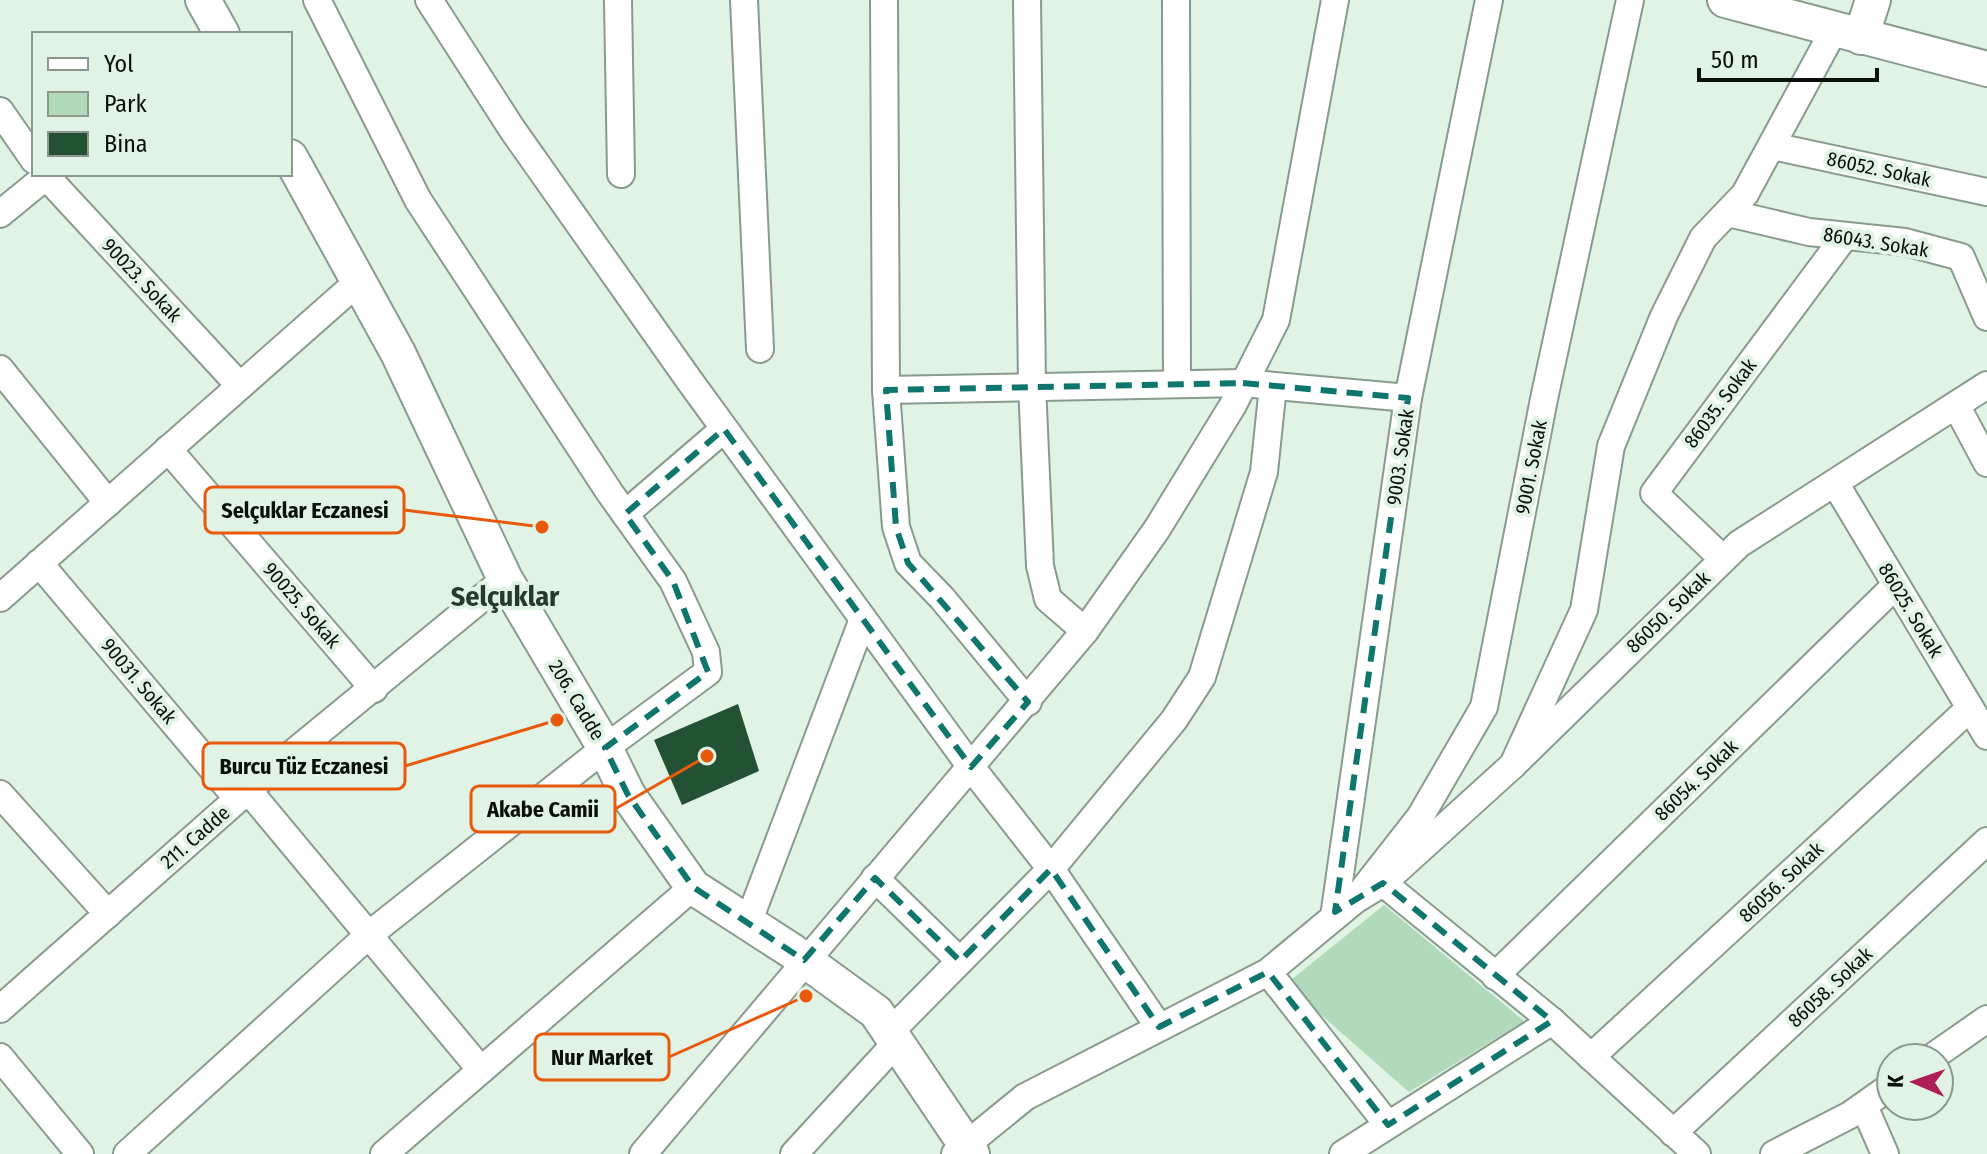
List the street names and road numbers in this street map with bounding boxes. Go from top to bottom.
street label: 86052. Sokak [1825,146,1934,192]
street label: 86043. Sokak [1822,222,1931,262]
street label: 90023. Sokak [97,233,187,327]
street label: 86035. Sokak [1679,353,1762,452]
street label: 9003. Sokak [1381,407,1419,507]
street label: 9001. Sokak [1510,417,1552,516]
street label: 90025. Sokak [258,557,346,653]
street label: 86025. Sokak [1874,559,1949,662]
street label: 86050. Sokak [1621,566,1715,658]
street label: 90031. Sokak [96,633,182,729]
street label: 206. Cadde [544,656,610,744]
street label: 86054. Sokak [1649,734,1743,826]
street label: 211. Cadde [156,800,234,874]
street label: 86056. Sokak [1734,836,1829,927]
street label: 86058. Sokak [1783,941,1878,1032]

